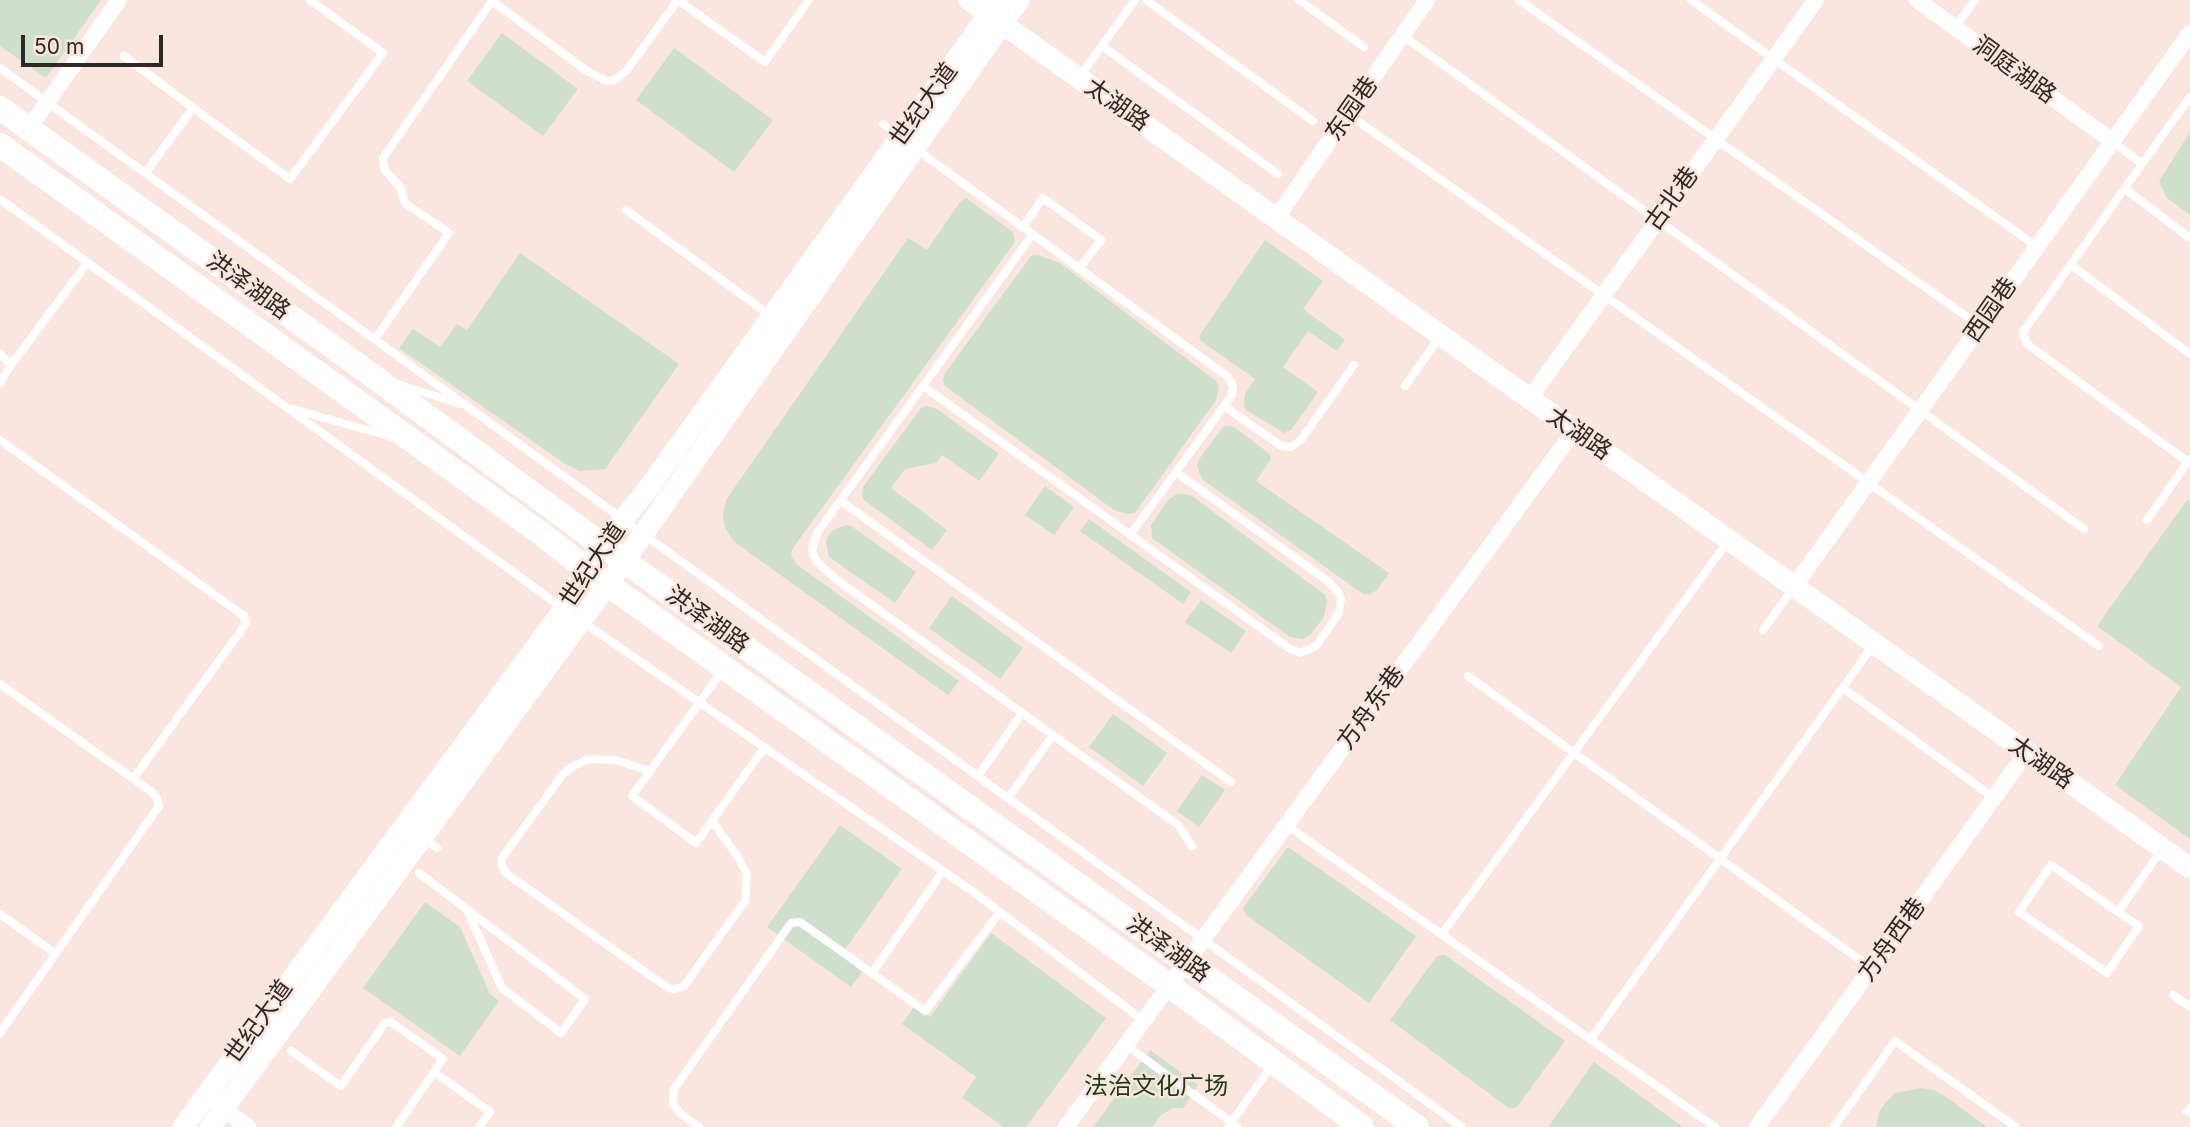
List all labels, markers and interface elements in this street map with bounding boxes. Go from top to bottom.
scale bar [24,21,166,65]
street label: 洞庭湖路 [1967,30,2061,110]
text: 50 m [34,34,84,59]
street label: 世纪大道 [884,58,964,152]
street label: 东园巷 [1320,71,1384,147]
street label: 太湖路 [1079,73,1155,137]
street label: 古北巷 [1639,161,1705,237]
street label: 洪泽湖路 [201,246,295,326]
street label: 西园巷 [1959,272,2023,348]
street label: 太湖路 [1541,402,1617,466]
street label: 世纪大道 [554,517,632,613]
street label: 洪泽湖路 [660,580,754,660]
street label: 方舟东巷 [1331,661,1411,755]
street label: 太湖路 [2003,731,2079,795]
street label: 方舟西巷 [1852,893,1932,987]
street label: 洪泽湖路 [1121,909,1215,989]
street label: 世纪大道 [219,975,299,1069]
park label: 法治文化广场 [1084,1073,1228,1101]

